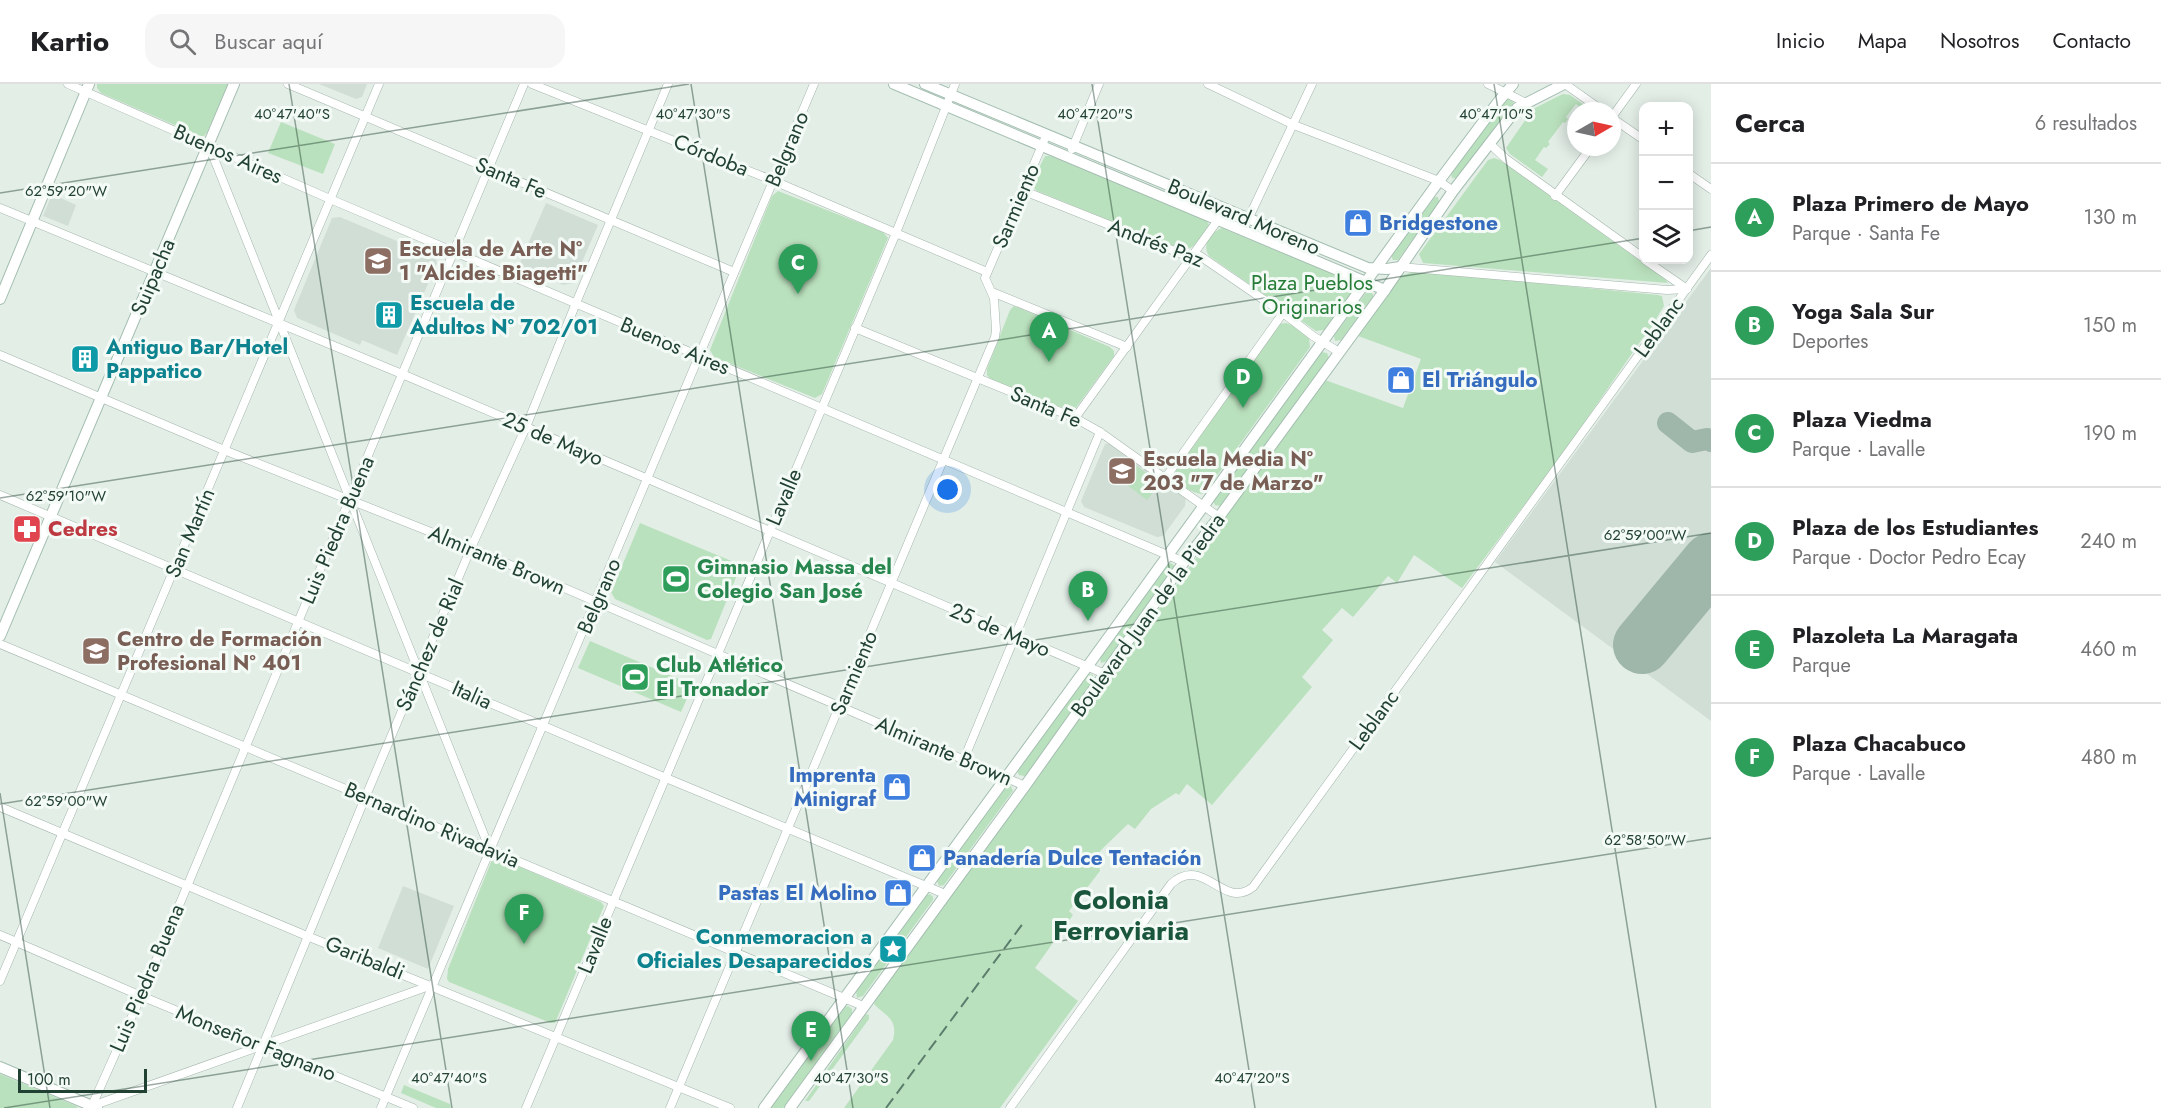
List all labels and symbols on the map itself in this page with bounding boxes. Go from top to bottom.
north arrow [1567,102,1621,156]
text: 40°47'40"S [254,103,330,125]
text: 40°47'30"S [655,103,731,125]
text: 40°47'20"S [1057,103,1133,125]
text: 40°47'10"S [1459,103,1533,125]
street label: Belgrano [758,107,816,191]
street label: Buenos Aires [169,117,287,191]
street label: Córdoba [669,126,753,184]
street label: Santa Fe [471,150,551,206]
street label: Sarmiento [985,159,1047,253]
street label: Boulevard Moreno [1163,171,1325,263]
text: 62°59'20"W [25,180,107,202]
shop icon: Bridgestone [1342,207,1374,239]
place label: Bridgestone [1379,208,1498,238]
street label: Andrés Paz [1104,211,1208,275]
street label: Suipacha [123,234,183,320]
place label: Escuela de Arte N° 1 "Alcides Biagetti" [399,234,588,288]
pin: C [778,244,818,294]
school or university icon: Escuela de Arte N° 1 "Alcides Biagetti" [362,245,394,277]
park label: Plaza Pueblos Originarios [1251,268,1373,322]
place label: Escuela de Adultos N° 702/01 [409,288,598,342]
street label: Leblanc [1627,291,1691,363]
building icon: Escuela de Adultos N° 702/01 [373,299,405,331]
street label: Buenos Aires [616,309,734,383]
pin: A [1030,312,1068,362]
place label: Antiguo Bar/Hotel Pappatico [105,332,288,386]
building icon: Antiguo Bar/Hotel Pappatico [69,343,101,375]
pin: D [1224,358,1262,408]
shop icon: El Triángulo [1385,364,1417,396]
place label: El Triángulo [1422,365,1538,395]
street label: Santa Fe [1006,379,1086,435]
street label: 25 de Mayo [498,404,608,474]
place label: Escuela Media Nº 203 "7 de Marzo" [1143,444,1324,498]
street label: Luis Piedra Buena [292,451,382,609]
school or university icon: Escuela Media Nº 203 "7 de Marzo" [1106,455,1138,487]
street label: Lavalle [759,464,809,530]
your location [933,475,962,504]
street label: San Martín [158,484,222,582]
text: 62°59'10"W [26,485,106,507]
street label: Boulevard Juan de la Piedra [1066,508,1230,722]
pharmacy icon: Cedres [11,513,43,545]
place label: Cedres [48,514,118,544]
street label: Almirante Brown [424,518,570,602]
text: 62°59'00"W [1604,524,1686,546]
place label: Gimnasio Massa del Colegio San José [697,552,892,606]
street label: Belgrano [570,554,628,638]
sports icon: Gimnasio Massa del Colegio San José [660,563,692,595]
pin: B [1068,572,1108,621]
street label: Sánchez de Rial [389,574,471,716]
street label: 25 de Mayo [945,595,1055,665]
place label: Centro de Formación Profesional N° 401 [117,624,322,678]
street label: Sarmiento [823,626,885,720]
school or university icon: Centro de Formación Profesional N° 401 [80,635,112,667]
place label: Club Atlético El Tronador [656,650,783,704]
sports icon: Club Atlético El Tronador [619,661,651,693]
street label: Italia [447,673,497,717]
street label: Leblanc [1342,684,1406,756]
street label: Almirante Brown [871,709,1017,793]
place label: Imprenta Minigraf [789,760,877,814]
shop icon: Imprenta Minigraf [881,771,913,803]
street label: Bernardino Rivadavia [340,775,524,875]
text: 62°59'00"W [25,790,107,812]
text: 62°58'50"W [1604,829,1686,851]
shop icon: Panadería Dulce Tentación [906,842,938,874]
place label: Panadería Dulce Tentación [943,843,1201,873]
shop icon: Pastas El Molino [882,877,914,909]
place label: Pastas El Molino [718,878,877,908]
district label: Colonia Ferroviaria [1053,880,1189,950]
pin: F [504,894,544,944]
street label: Luis Piedra Buena [102,899,192,1057]
street label: Lavalle [570,912,620,978]
place label: Conmemoracion a Oficiales Desaparecidos [637,922,872,976]
street label: Garibaldi [321,928,409,988]
place icon: Conmemoracion a Oficiales Desaparecidos [877,933,909,965]
street label: Monseñor Fagnano [171,997,341,1089]
pin: E [792,1012,830,1061]
scale bar [18,1066,147,1094]
text: 40°47'40"S [411,1067,487,1089]
text: 40°47'30"S [813,1067,889,1089]
text: 40°47'20"S [1214,1067,1290,1089]

